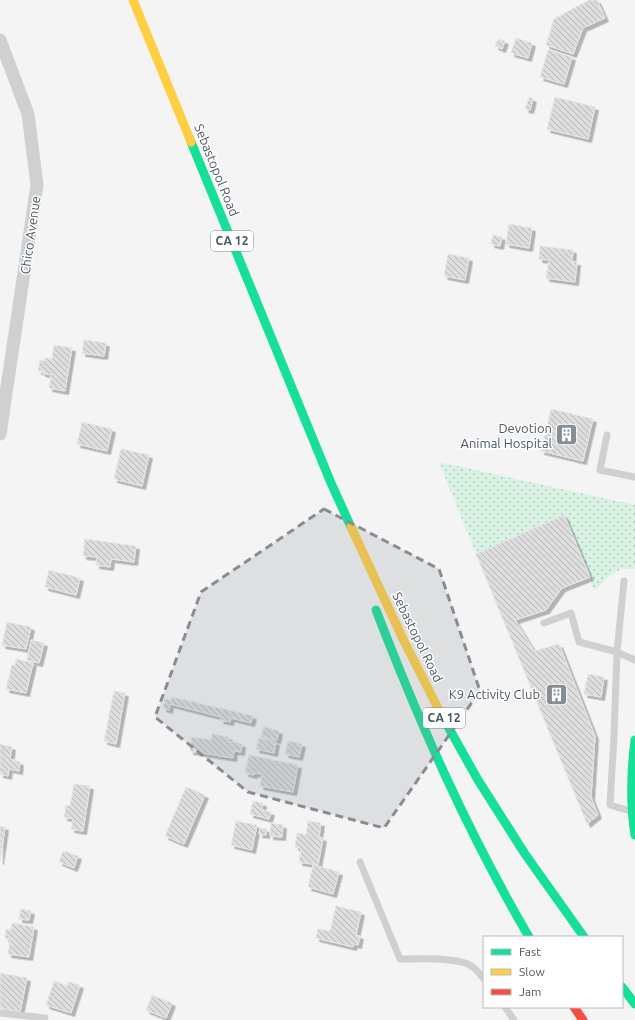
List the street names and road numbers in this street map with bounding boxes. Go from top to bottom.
street label: Sebastopol Road [192,122,242,218]
street label: Chico Avenue [18,195,42,275]
road number: CA 12 [211,231,253,251]
street label: Sebastopol Road [390,590,446,684]
road number: CA 12 [423,708,465,728]

